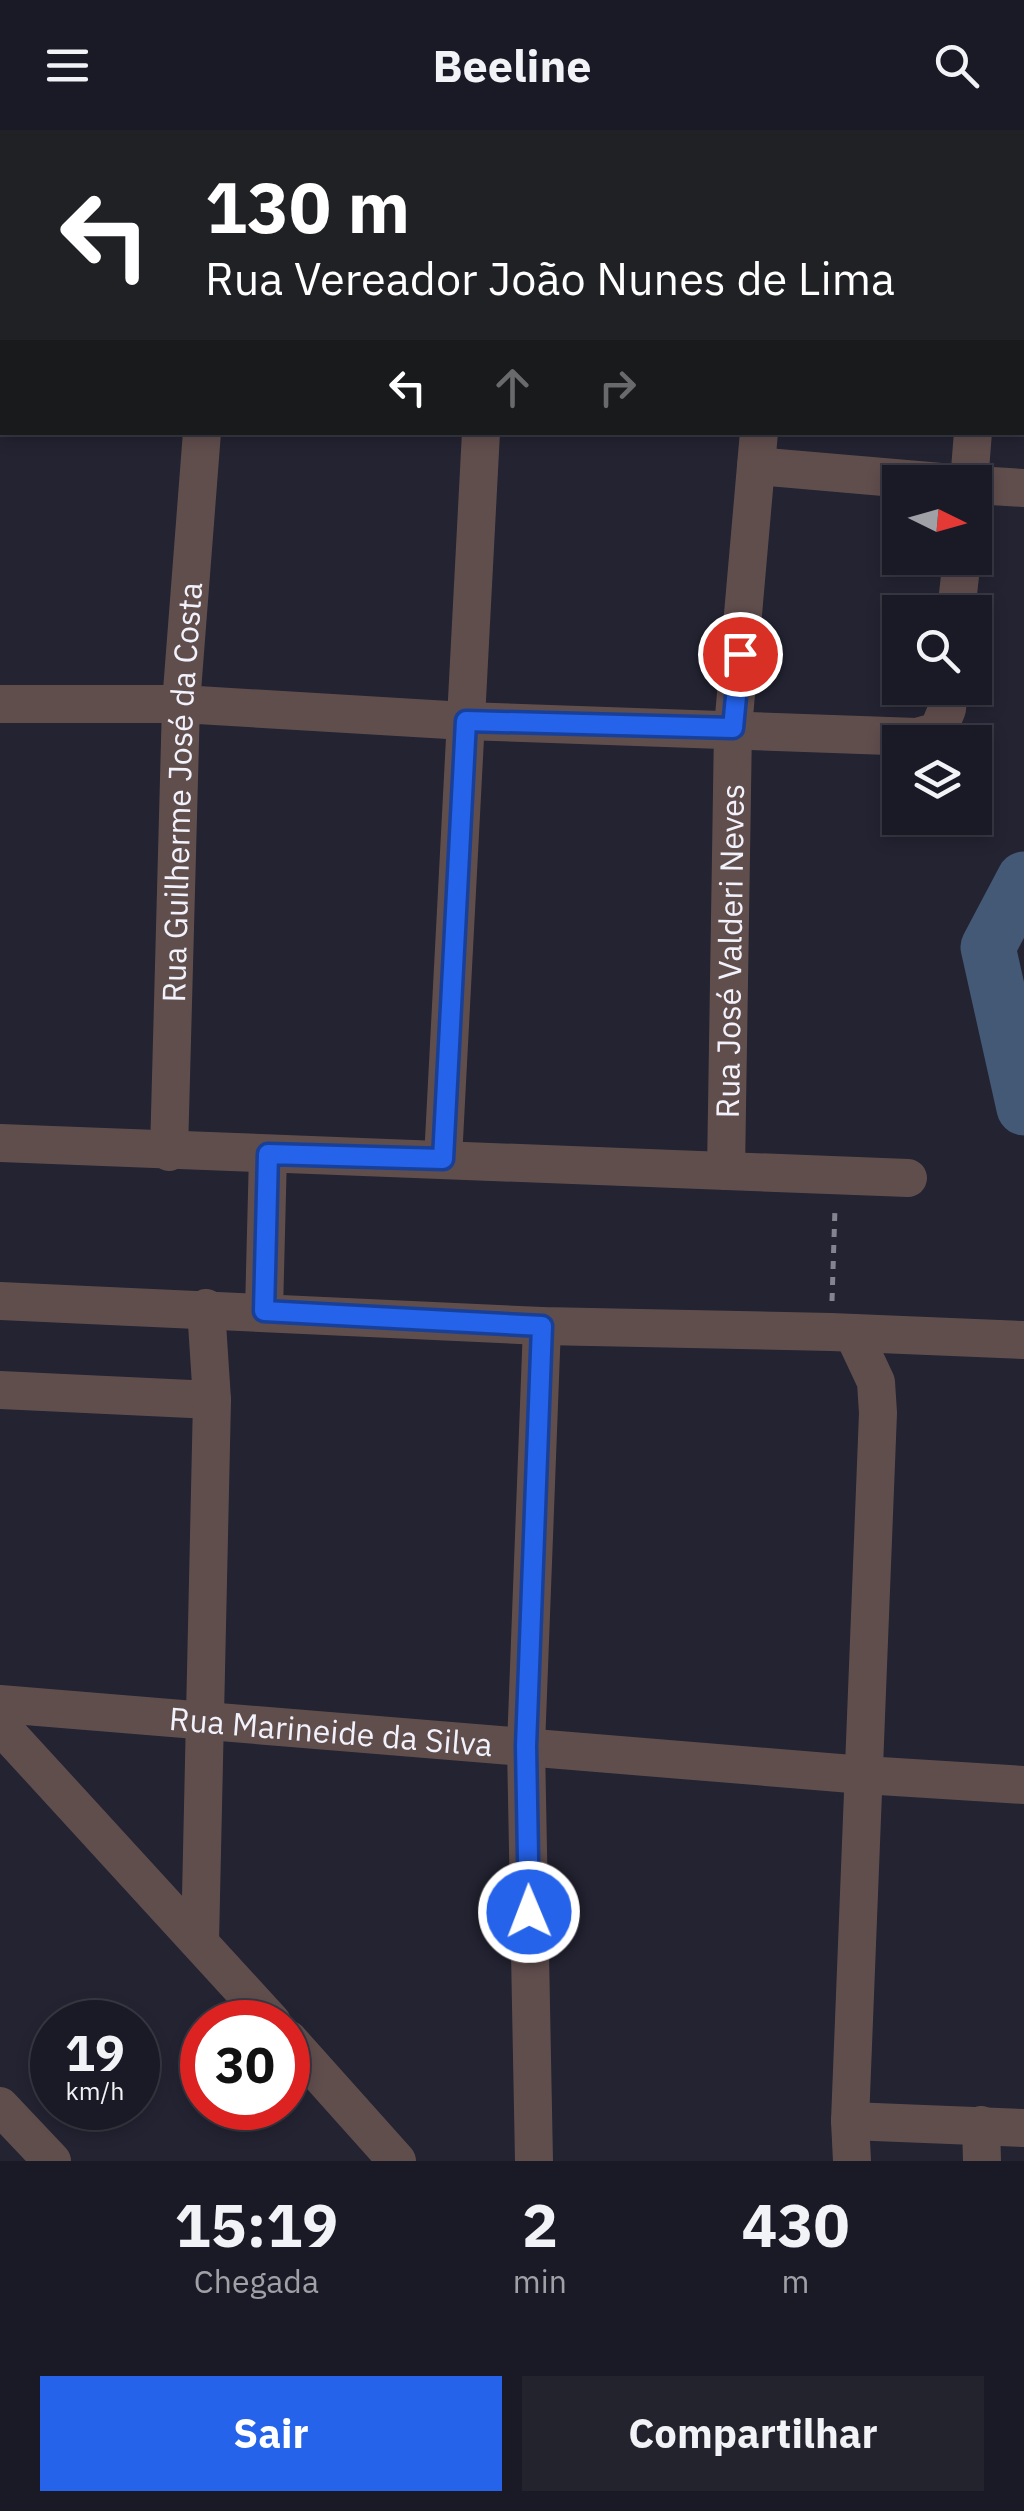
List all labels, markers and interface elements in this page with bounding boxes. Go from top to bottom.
text: Beeline [432,36,592,94]
icon: menu [40,38,95,93]
icon: search [929,38,984,93]
text: 130 m [205,161,410,252]
icon: left [40,170,170,300]
text: Rua Vereador João Nunes de Lima [205,249,895,307]
icon: left [380,360,435,415]
icon: ahead [485,360,540,415]
icon: right [590,360,645,415]
north arrow [882,465,992,575]
map controls [882,465,992,835]
street label: Rua Guilherme José da Costa [152,581,211,1003]
button: search [882,595,992,705]
pin [698,612,783,697]
icon: arrive [713,627,768,682]
button: layers [882,725,992,835]
street label: Rua José Valderi Neves [706,783,753,1119]
street label: Rua Marineide da Silva [167,1697,494,1765]
position arrow [477,1860,581,1964]
speed limit sign: 30 [180,2000,310,2130]
text: 19 [65,2020,125,2085]
text: km/h [66,2074,124,2107]
text: 15:19 [175,2185,338,2264]
text: 2 [522,2185,558,2264]
text: 430 [741,2185,849,2264]
text: Chegada [194,2260,319,2302]
text: min [513,2260,567,2302]
text: m [782,2260,809,2302]
button: Sair [40,2376,502,2491]
button: Compartilhar [522,2376,984,2491]

